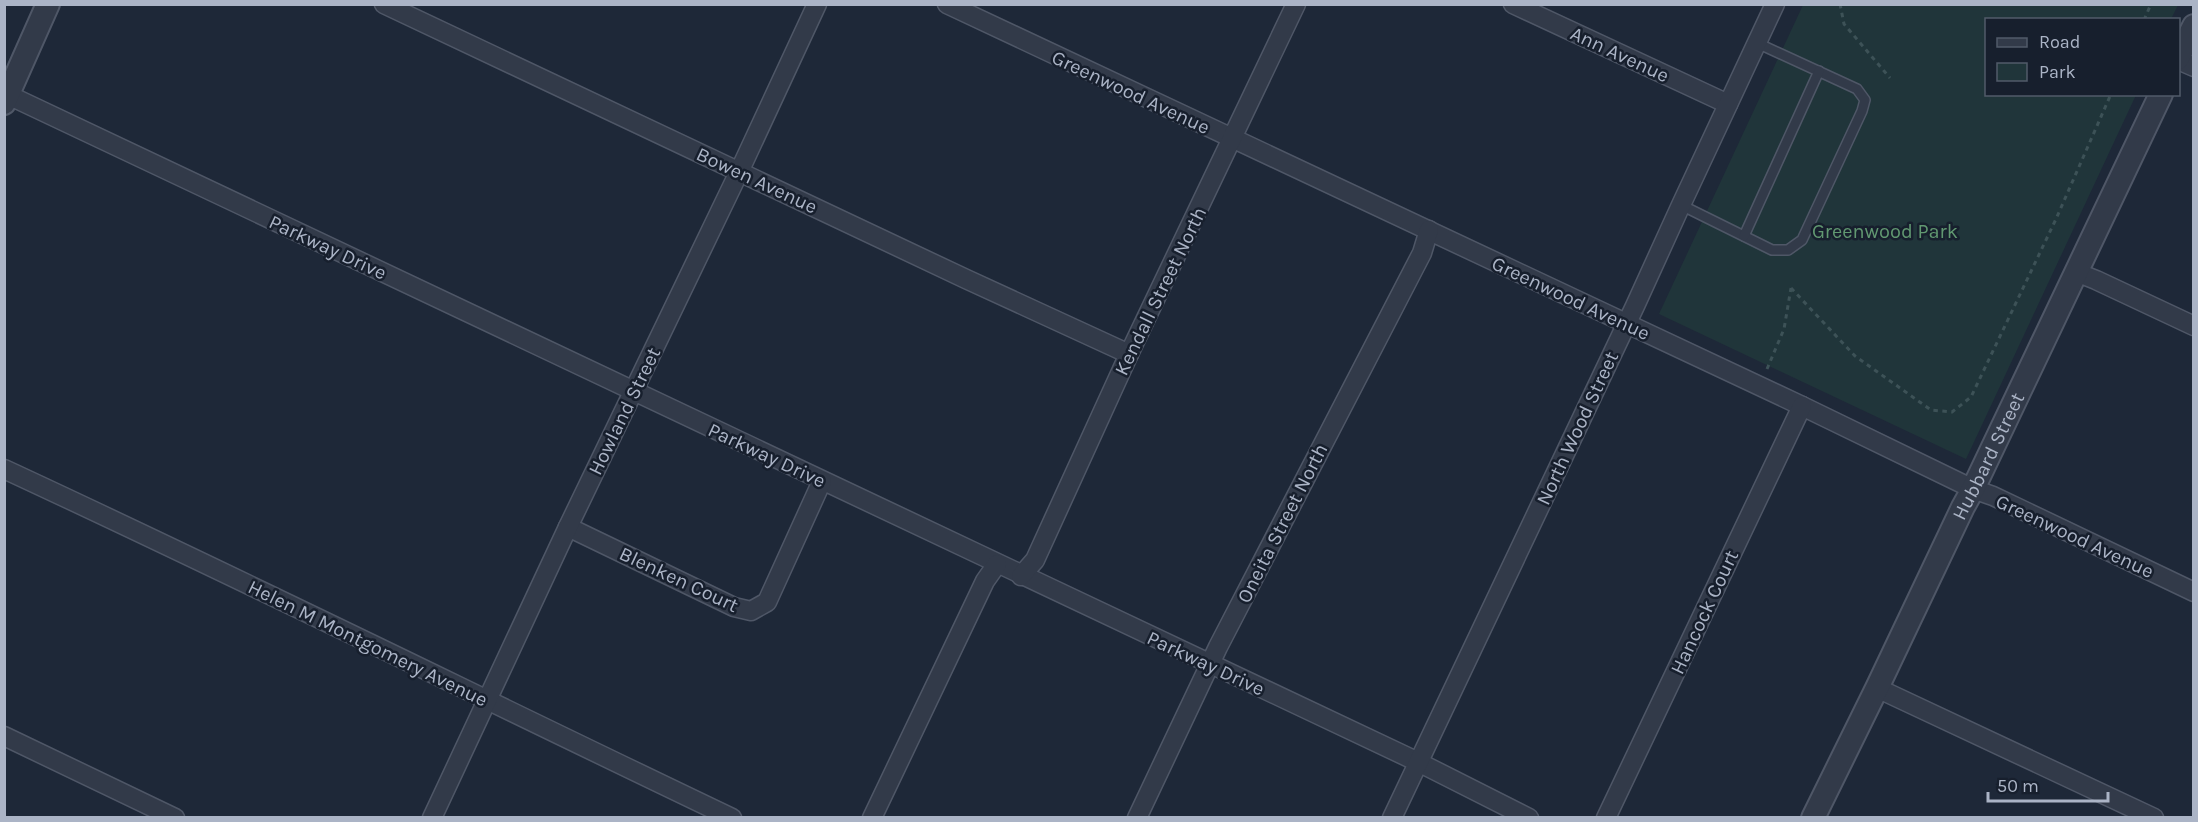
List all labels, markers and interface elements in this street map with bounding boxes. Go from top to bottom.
legend [1985,18,2180,96]
street label: Ann Avenue [1567,22,1673,87]
text: Road [2039,31,2080,53]
street label: Greenwood Avenue [1048,46,1213,139]
text: Park [2039,61,2076,83]
street label: Bowen Avenue [693,142,821,219]
street label: Kendall Street North [1110,203,1211,379]
street label: Parkway Drive [265,210,390,285]
park label: Greenwood Park [1812,220,1958,243]
street label: Greenwood Avenue [1488,252,1653,345]
street label: Howland Street [584,343,665,479]
street label: North Wood Street [1532,347,1623,509]
street label: Hubbard Street [1948,388,2029,524]
street label: Parkway Drive [704,418,829,493]
street label: Oneita Street North [1232,440,1333,607]
street label: Greenwood Avenue [1992,490,2157,583]
street label: Blenken Court [616,542,742,617]
street label: Hancock Court [1666,546,1743,678]
street label: Helen M Montgomery Avenue [244,575,491,712]
street label: Parkway Drive [1143,626,1268,701]
scale bar [1988,765,2108,803]
text: 50 m [1997,775,2039,797]

